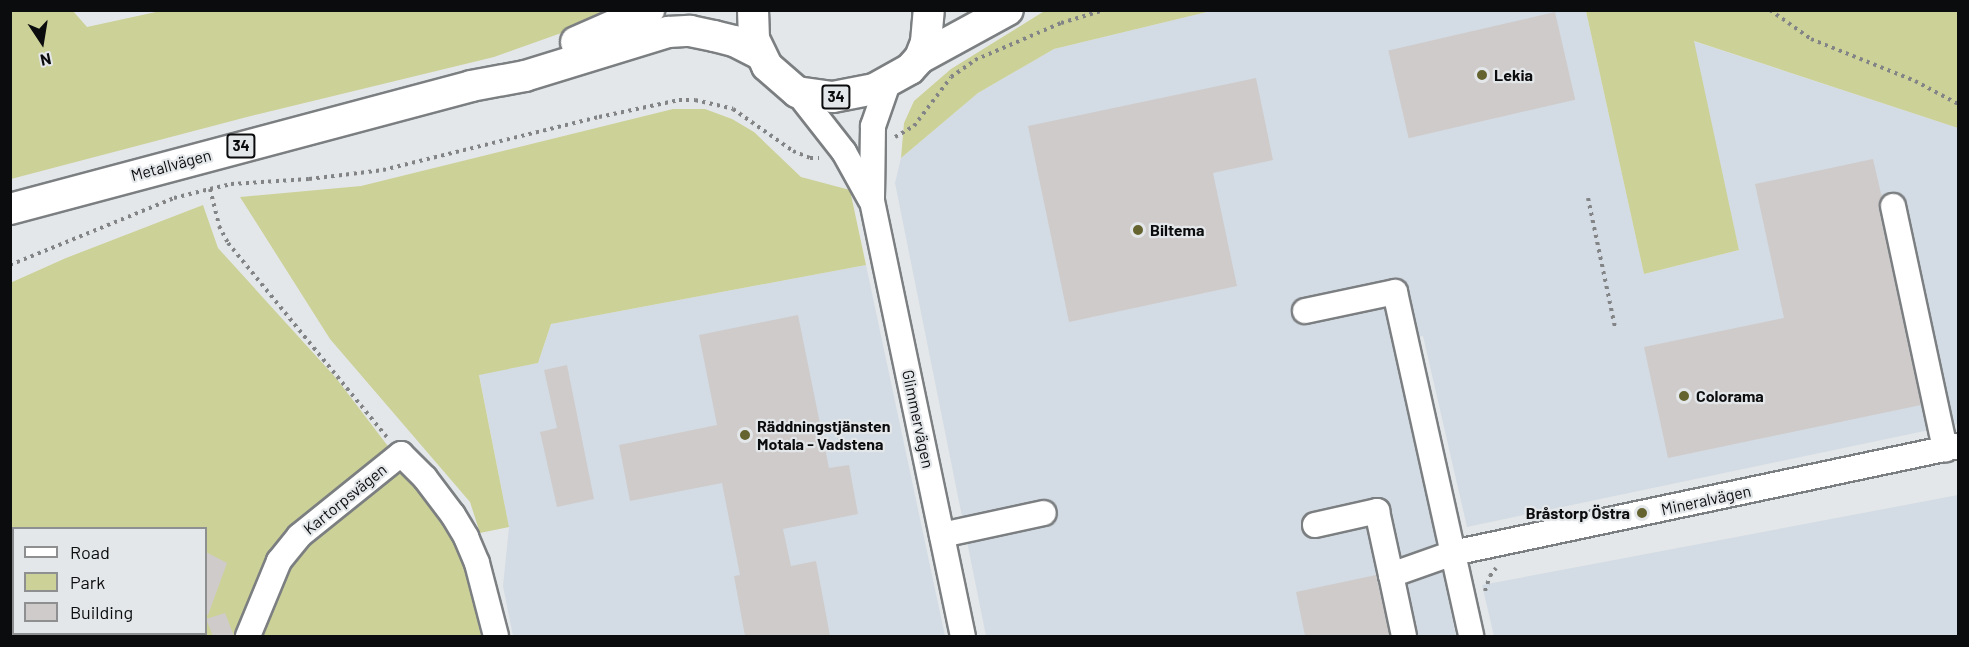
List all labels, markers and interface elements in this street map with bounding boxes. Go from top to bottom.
north arrow [12,12,72,72]
text: N [39,50,53,70]
place label: Lekia [1494,65,1533,85]
marker: Lekia [1475,68,1489,82]
road number: 34 [821,85,851,109]
road number: 34 [226,134,256,158]
street label: Metallvägen [129,145,213,185]
place label: Biltema [1150,220,1204,240]
marker: Biltema [1131,223,1145,237]
street label: Glimmervägen [898,368,938,470]
place label: Colorama [1696,386,1764,406]
marker: Colorama [1677,389,1691,403]
place label: Räddningstjänsten Motala - Vadstena [757,416,891,454]
marker: Räddningstjänsten Motala - Vadstena [738,428,752,442]
street label: Kartorpsvägen [300,460,390,538]
street label: Mineralvägen [1659,481,1753,519]
place label: Bråstorp Östra [1526,503,1630,523]
marker: Bråstorp Östra [1635,506,1649,520]
legend [12,527,207,635]
text: Road [70,541,110,563]
text: Park [70,571,105,593]
text: Building [70,601,133,623]

